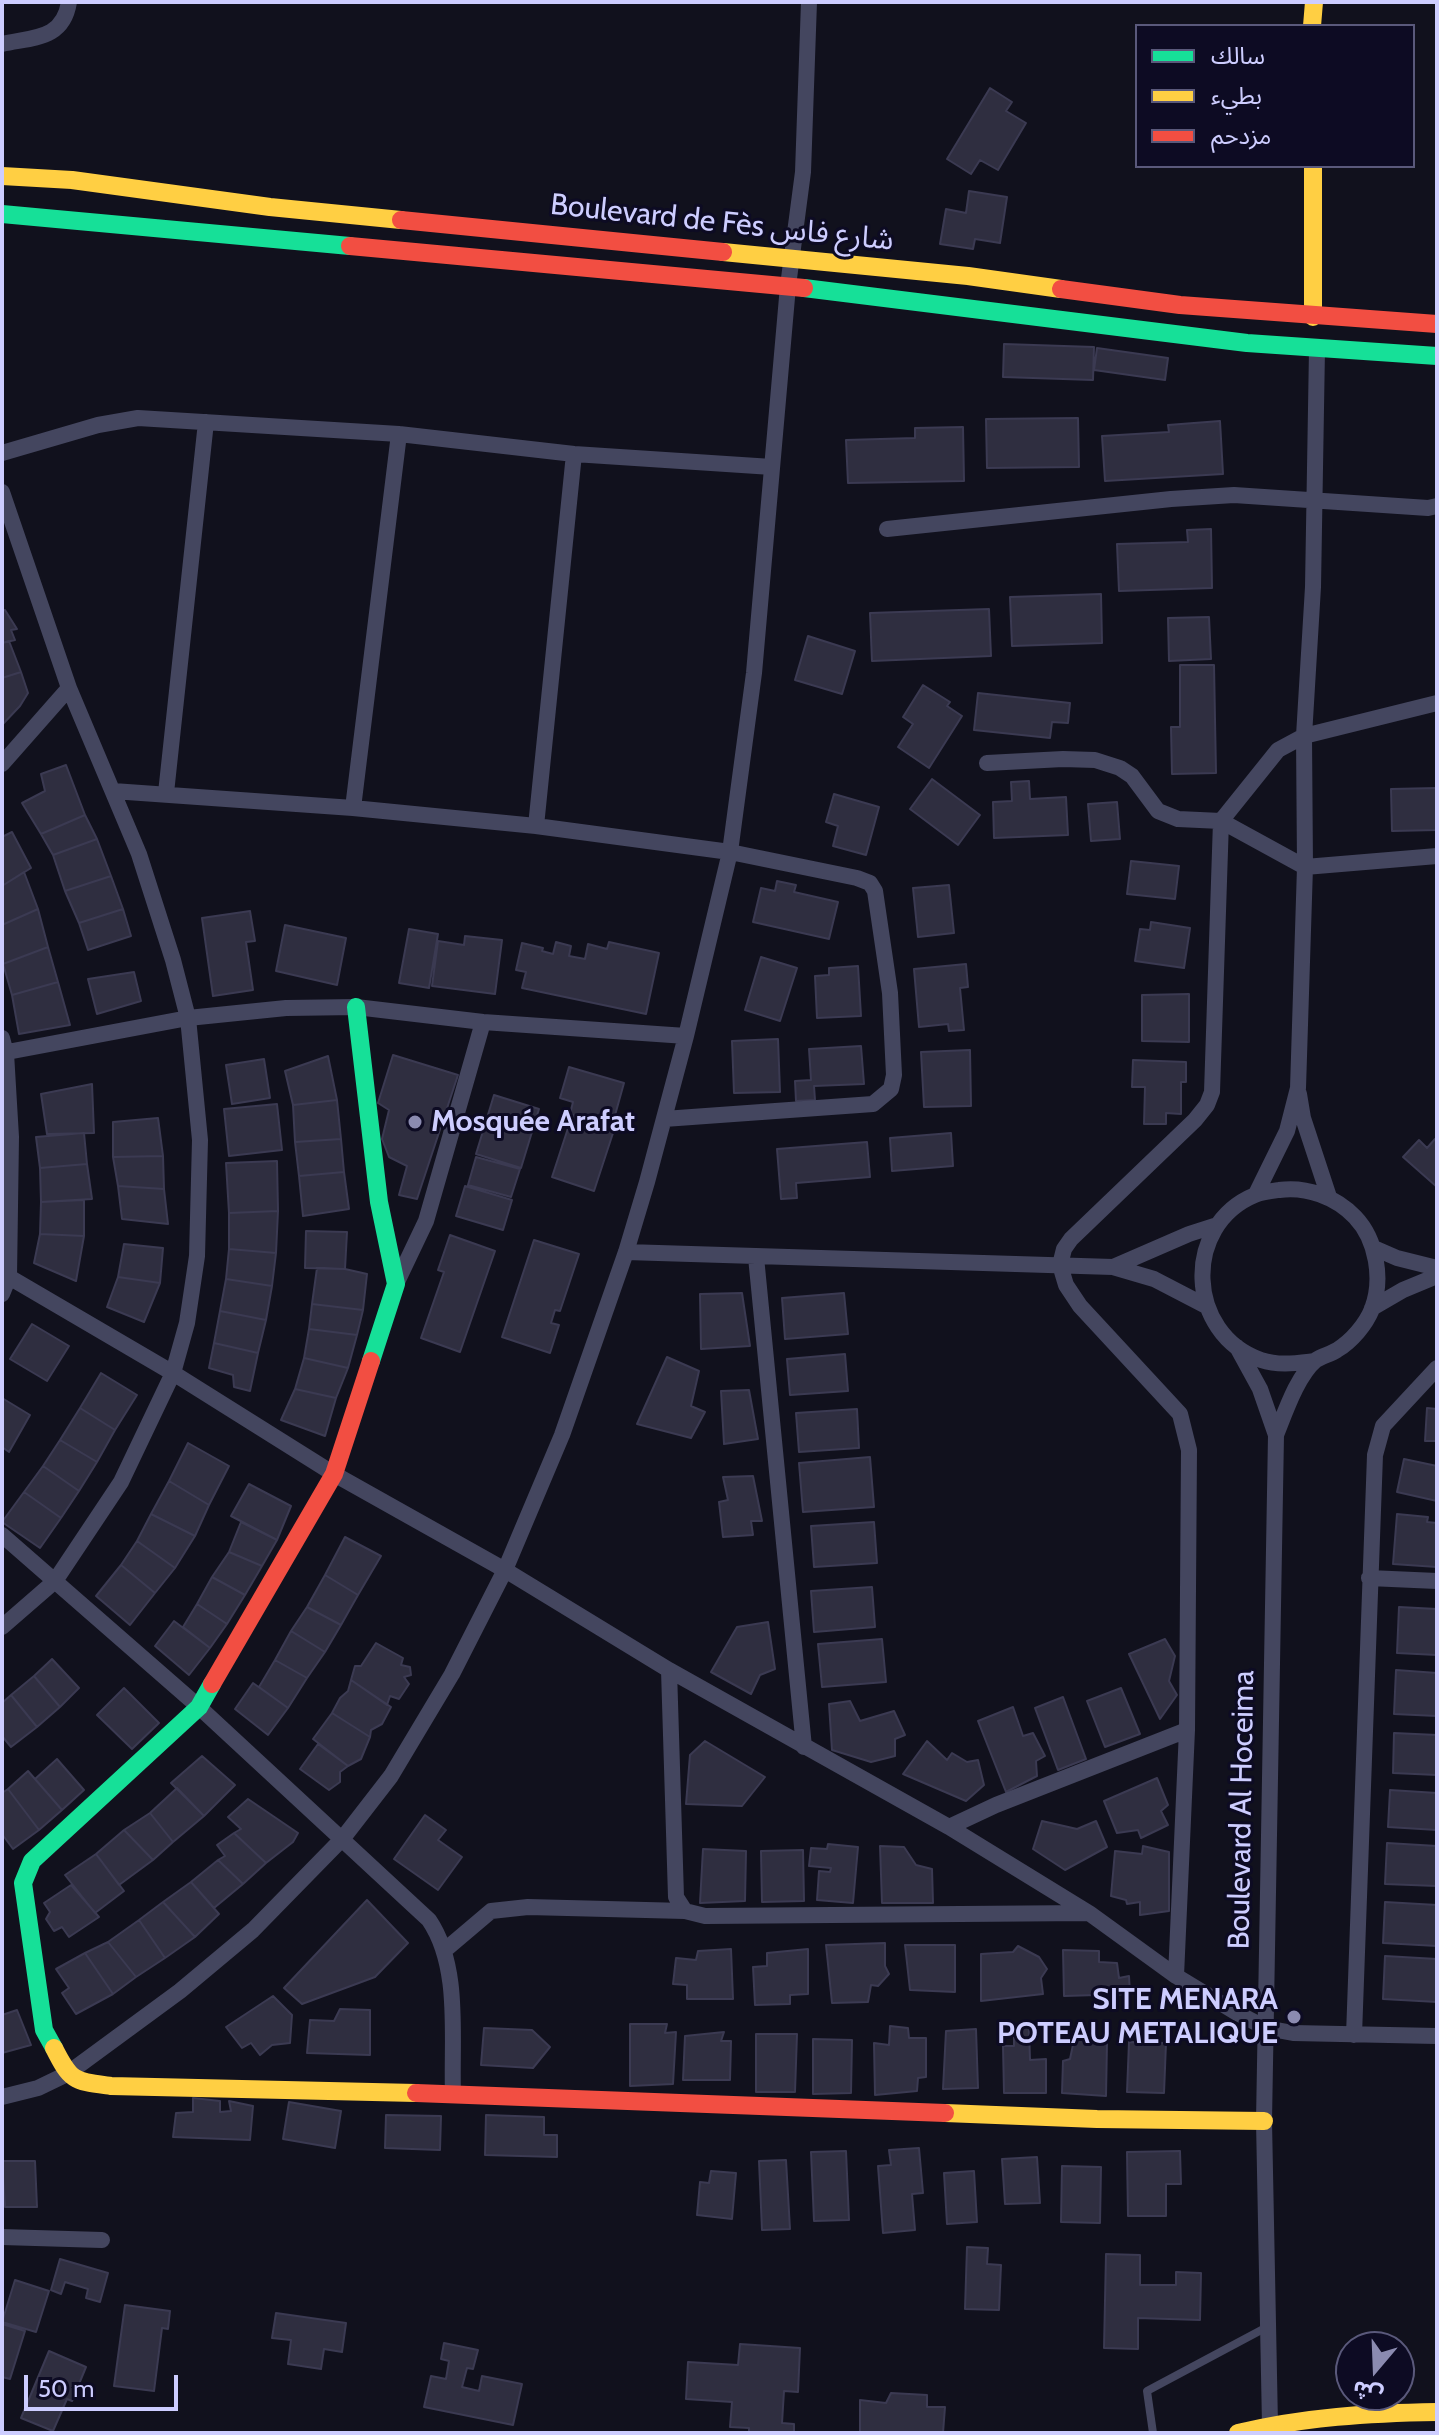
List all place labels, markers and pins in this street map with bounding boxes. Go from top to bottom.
place label: Mosquée Arafat [431,1104,635,1140]
marker: Mosquée Arafat [406,1113,424,1131]
place label: SITE MENARA POTEAU METALIQUE [997,1982,1278,2052]
marker: SITE MENARA POTEAU METALIQUE [1285,2008,1303,2026]

